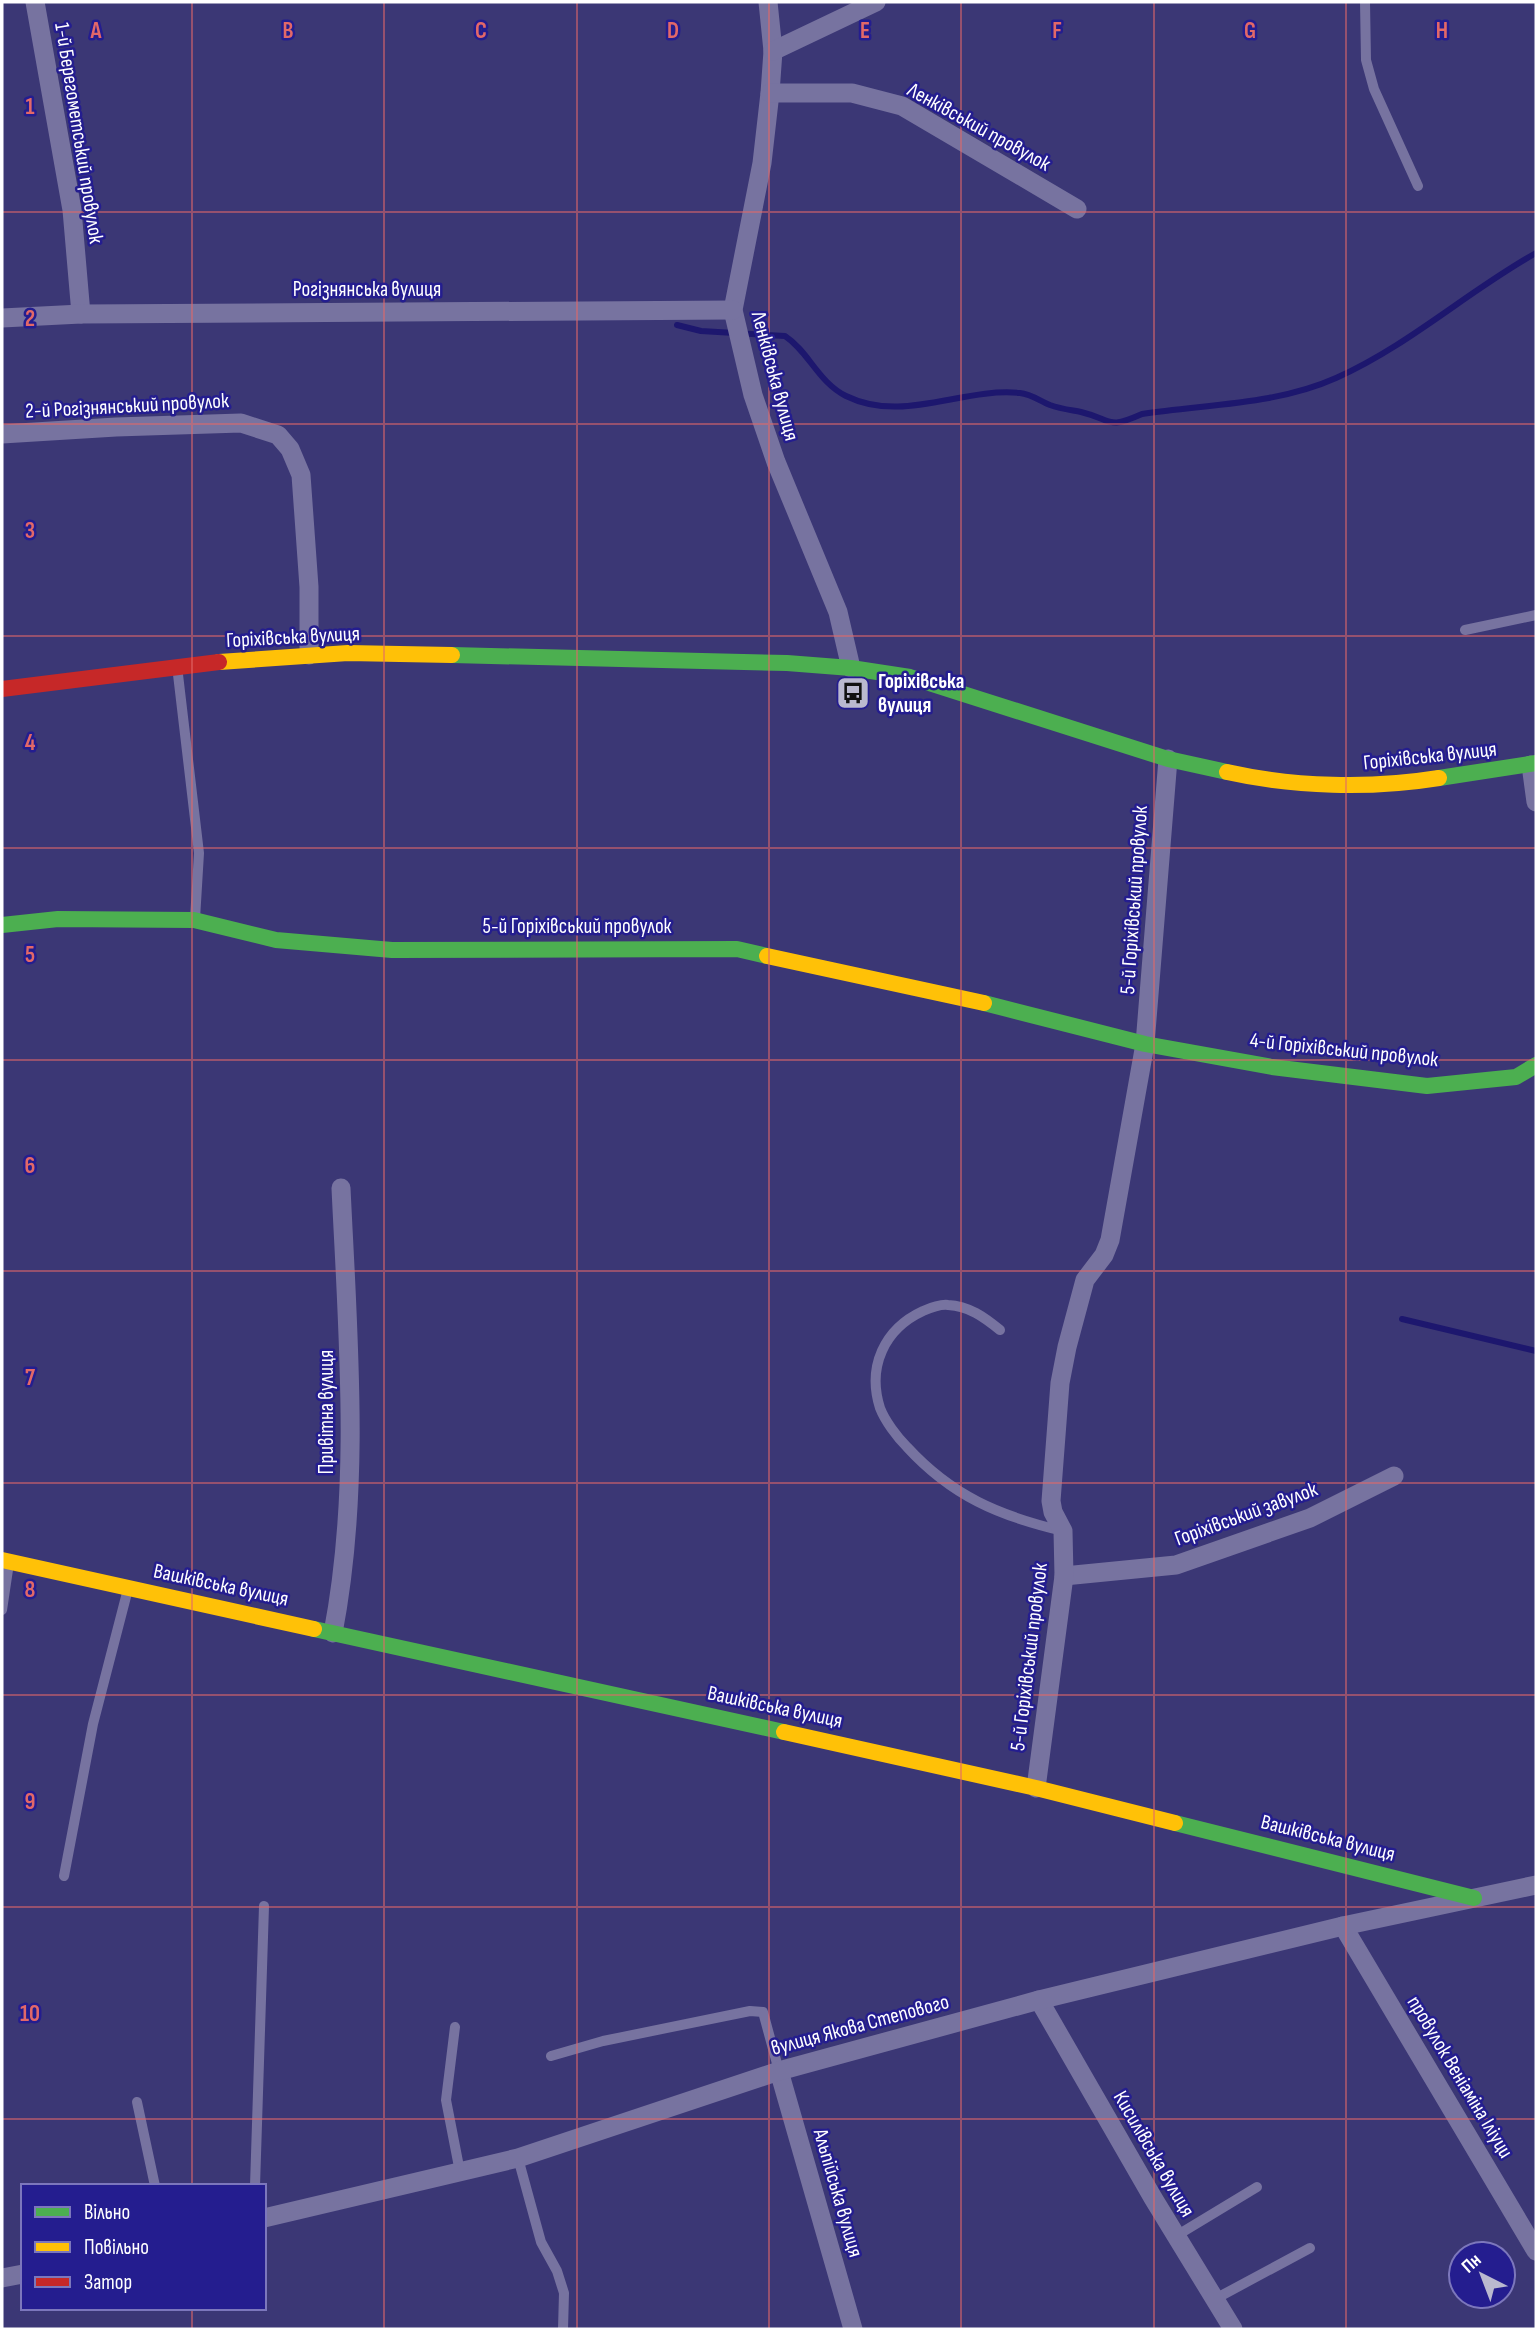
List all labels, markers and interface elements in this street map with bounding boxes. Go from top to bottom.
text: A [90,17,103,45]
text: B [283,17,294,45]
text: C [475,17,487,45]
text: D [667,17,679,45]
text: E [860,17,870,45]
text: F [1052,17,1062,45]
text: G [1244,17,1256,45]
text: H [1436,17,1448,45]
street label: 1-й Берегометський провулок [49,21,109,245]
street label: Ленківський провулок [902,77,1055,177]
text: 1 [25,93,35,121]
street label: Рогізнянська вулиця [293,277,441,302]
text: 2 [25,305,35,333]
street label: Ленківська вулиця [745,308,804,443]
street label: 2-й Рогізнянський провулок [25,388,229,424]
text: 3 [25,517,35,545]
street label: Горіхівська вулиця [225,621,361,653]
place label: Горіхівська вулиця [878,669,964,718]
bus stop icon: Горіхівська вулиця [834,674,872,712]
text: 4 [25,729,36,757]
street label: Горіхівська вулиця [1362,737,1498,775]
street label: 5-й Горіхівський провулок [1115,805,1153,995]
street label: 5-й Горіхівський провулок [482,914,672,939]
text: 5 [25,941,35,969]
street label: 4-й Горіхівський провулок [1249,1028,1440,1072]
text: 6 [25,1152,35,1180]
street label: Привітна вулиця [314,1350,339,1474]
text: 7 [25,1364,35,1392]
street label: Горіхівський завулок [1171,1477,1321,1551]
street label: Вашківська вулиця [151,1559,291,1611]
street label: 5-й Горіхівський провулок [1005,1562,1053,1752]
text: 8 [25,1576,36,1604]
street label: Вашківська вулиця [705,1681,845,1733]
text: 9 [25,1788,35,1816]
street label: Вашківська вулиця [1258,1809,1398,1867]
street label: вулиця Якова Степового [768,1989,952,2061]
street label: провулок Веніаміна Іліуци [1402,1991,1518,2163]
text: 10 [20,2000,40,2028]
street label: Кисилівська вулиця [1108,2087,1200,2221]
street label: Альпійська вулиця [807,2125,868,2260]
legend [21,2184,266,2310]
text: Вільно [84,2200,130,2225]
text: Повільно [84,2235,149,2260]
north arrow [1447,2240,1517,2310]
text: Пн [1457,2249,1486,2278]
text: Затор [84,2270,132,2295]

